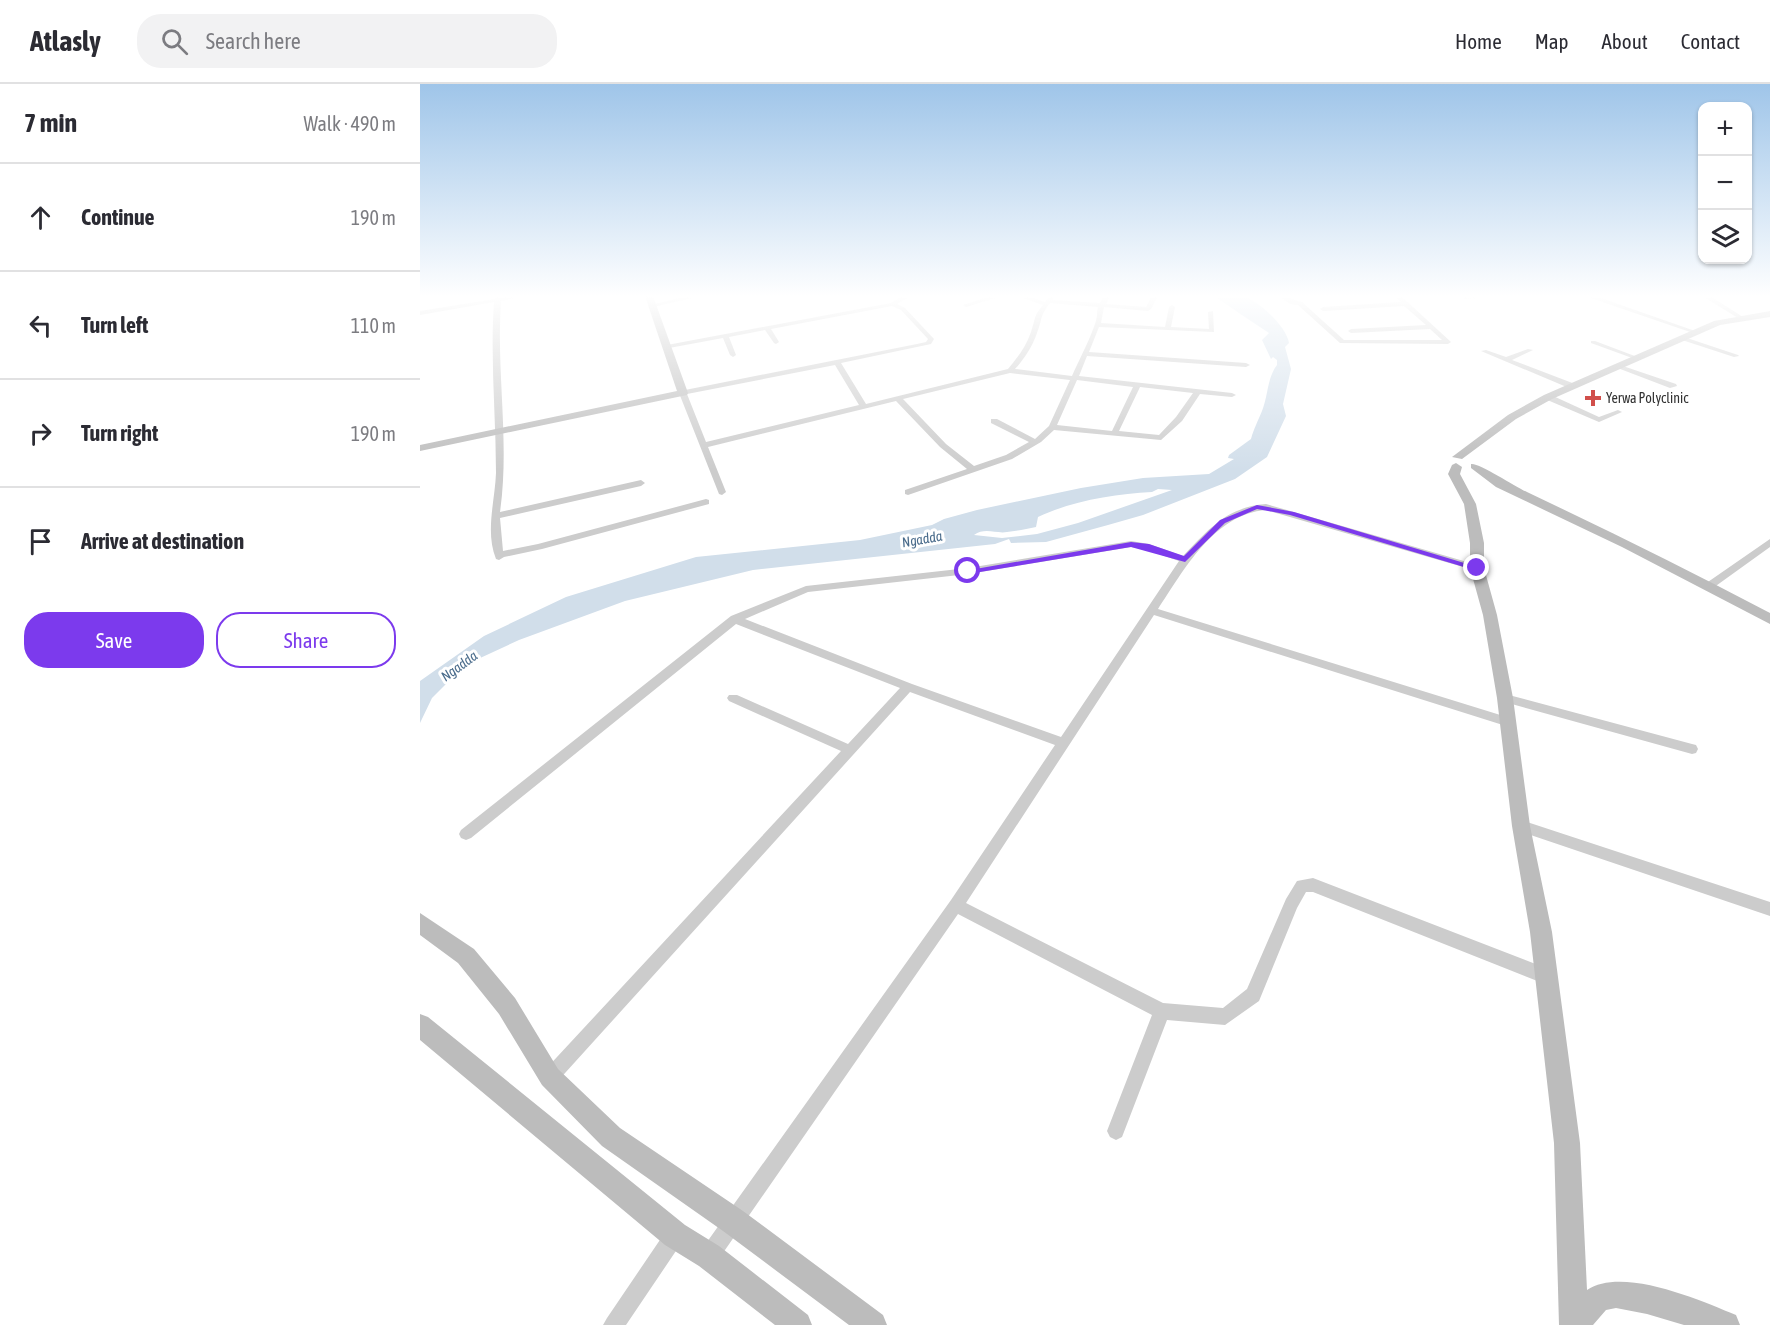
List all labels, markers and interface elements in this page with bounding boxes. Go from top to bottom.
search box [137,14,557,68]
text: Atlasly [30,25,101,57]
icon: search [158,25,191,58]
text: Search here [206,28,301,54]
text: Home [1455,29,1502,53]
text: Map [1535,29,1569,53]
text: About [1602,29,1648,53]
text: Contact [1681,29,1740,53]
map controls [1698,102,1752,264]
button: + [1698,102,1752,156]
text: 7 min [24,108,77,138]
text: Walk · 490 m [304,112,396,135]
button: − [1698,156,1752,210]
icon: ahead [24,201,57,234]
text: Continue [81,204,155,230]
text: 190 m [351,206,396,229]
button: layers [1698,210,1752,264]
icon: left [24,309,57,342]
text: Turn left [81,312,148,338]
text: 110 m [351,314,396,337]
marker: Yerwa Polyclinic [1584,389,1602,407]
place label: Yerwa Polyclinic [1606,390,1689,406]
icon: right [24,417,57,450]
text: Turn right [81,420,158,446]
text: 190 m [351,422,396,445]
icon: arrive [24,525,57,558]
water label: Ngadda [900,527,944,550]
text: Arrive at destination [81,528,244,554]
route end [1463,554,1489,580]
route start [954,557,980,583]
button: Save [24,612,204,668]
button: Share [216,612,396,668]
water label: Ngadda [438,647,481,684]

